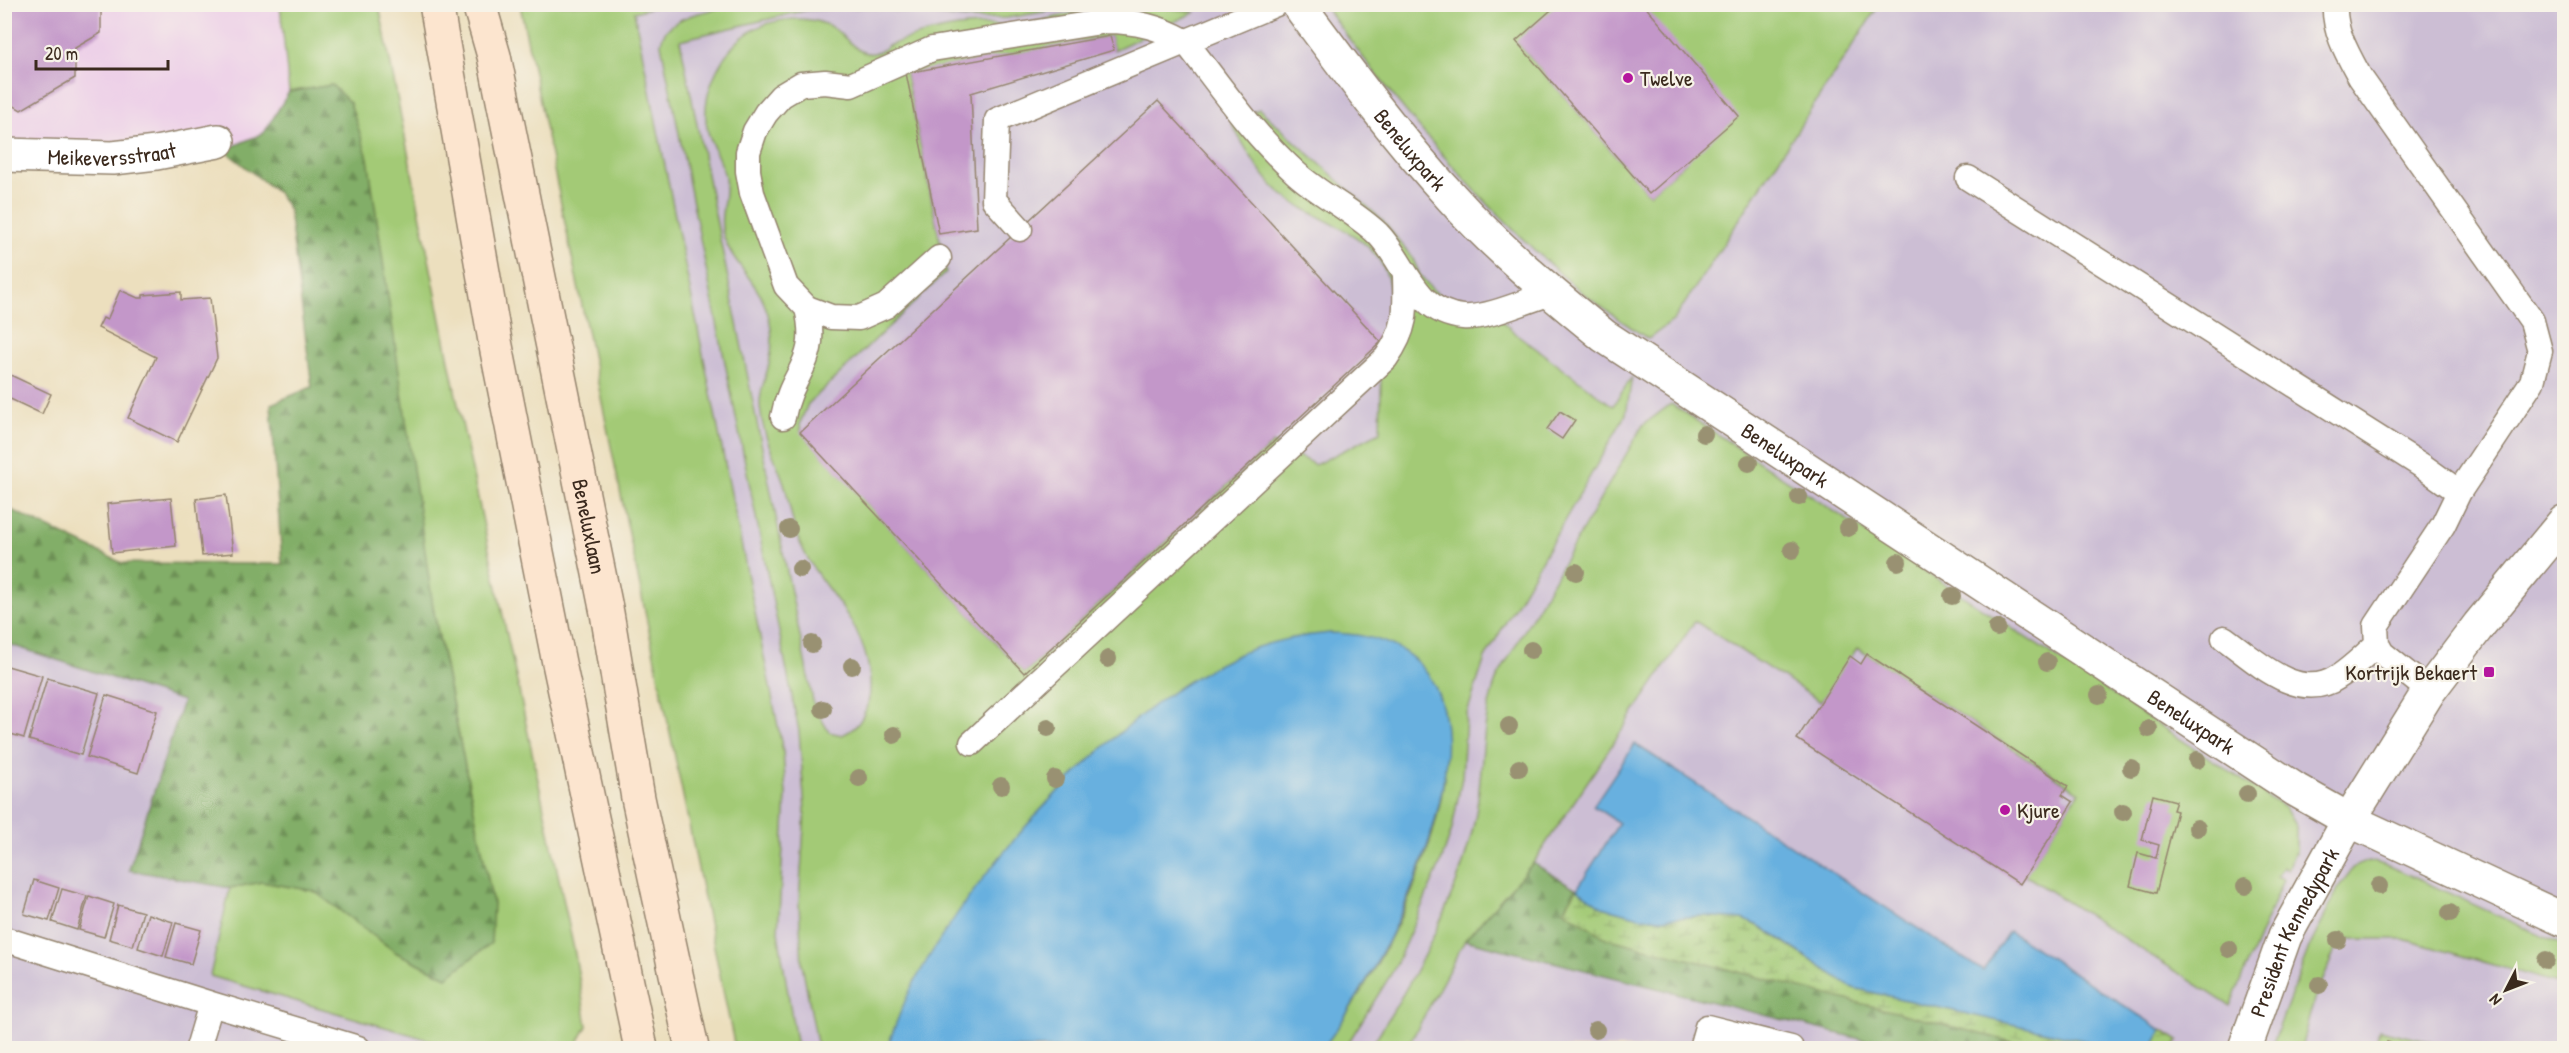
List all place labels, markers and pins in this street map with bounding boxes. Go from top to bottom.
place label: Twelve [1640,63,1693,93]
marker: Twelve [1621,71,1635,85]
place label: Kortrijk Bekaert [2345,657,2477,687]
marker: Kortrijk Bekaert [2482,665,2496,679]
place label: Kjure [2017,795,2060,825]
marker: Kjure [1998,803,2012,817]

